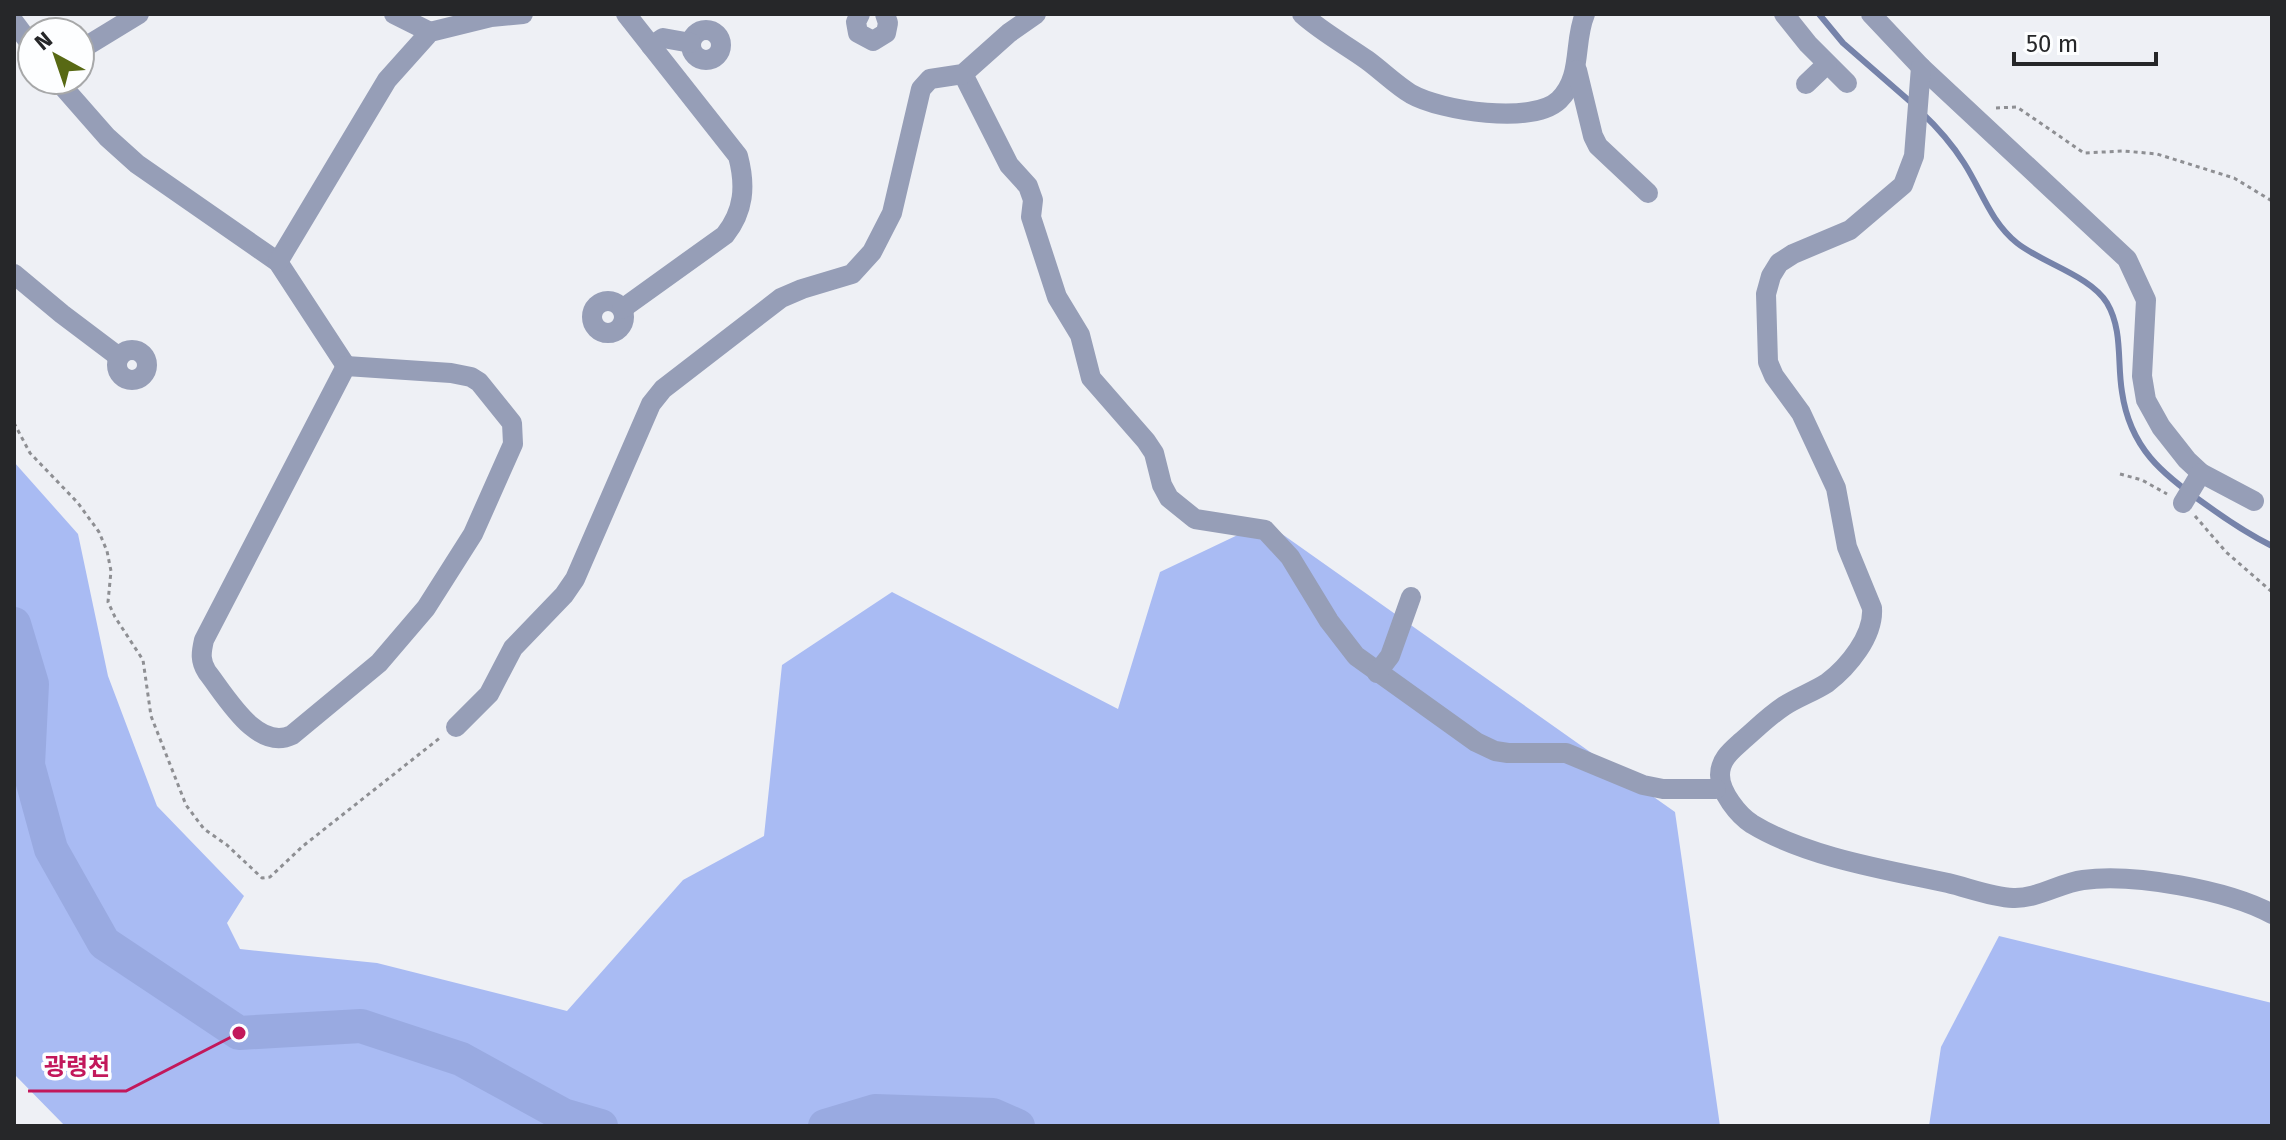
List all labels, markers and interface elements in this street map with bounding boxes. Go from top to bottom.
north arrow [16,16,96,96]
scale bar [2014,16,2156,66]
text: N [29,26,58,56]
text: 50 m [2026,30,2078,58]
callout: 광령천 [28,1043,126,1091]
text: 광령천 [44,1053,110,1081]

